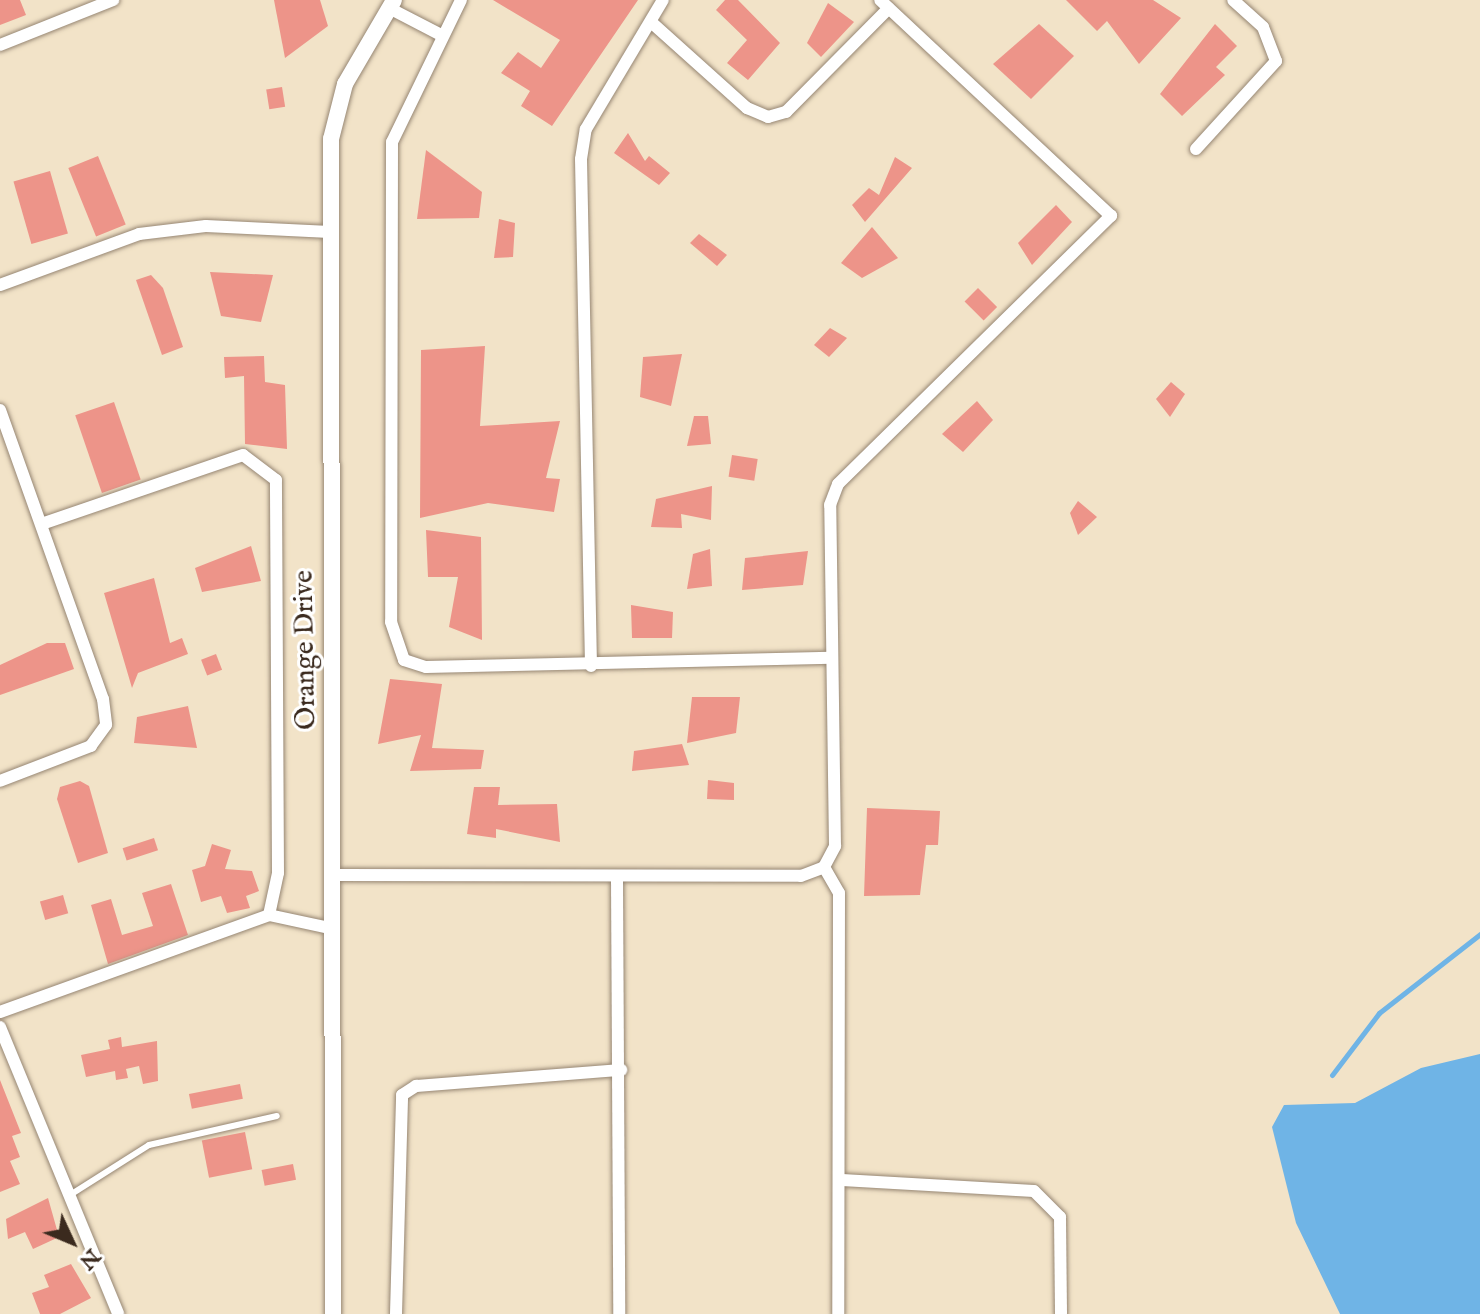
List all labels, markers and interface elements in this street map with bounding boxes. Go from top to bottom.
street label: Orange Drive [288,570,324,730]
north arrow [32,1202,112,1282]
text: N [73,1242,106,1275]

